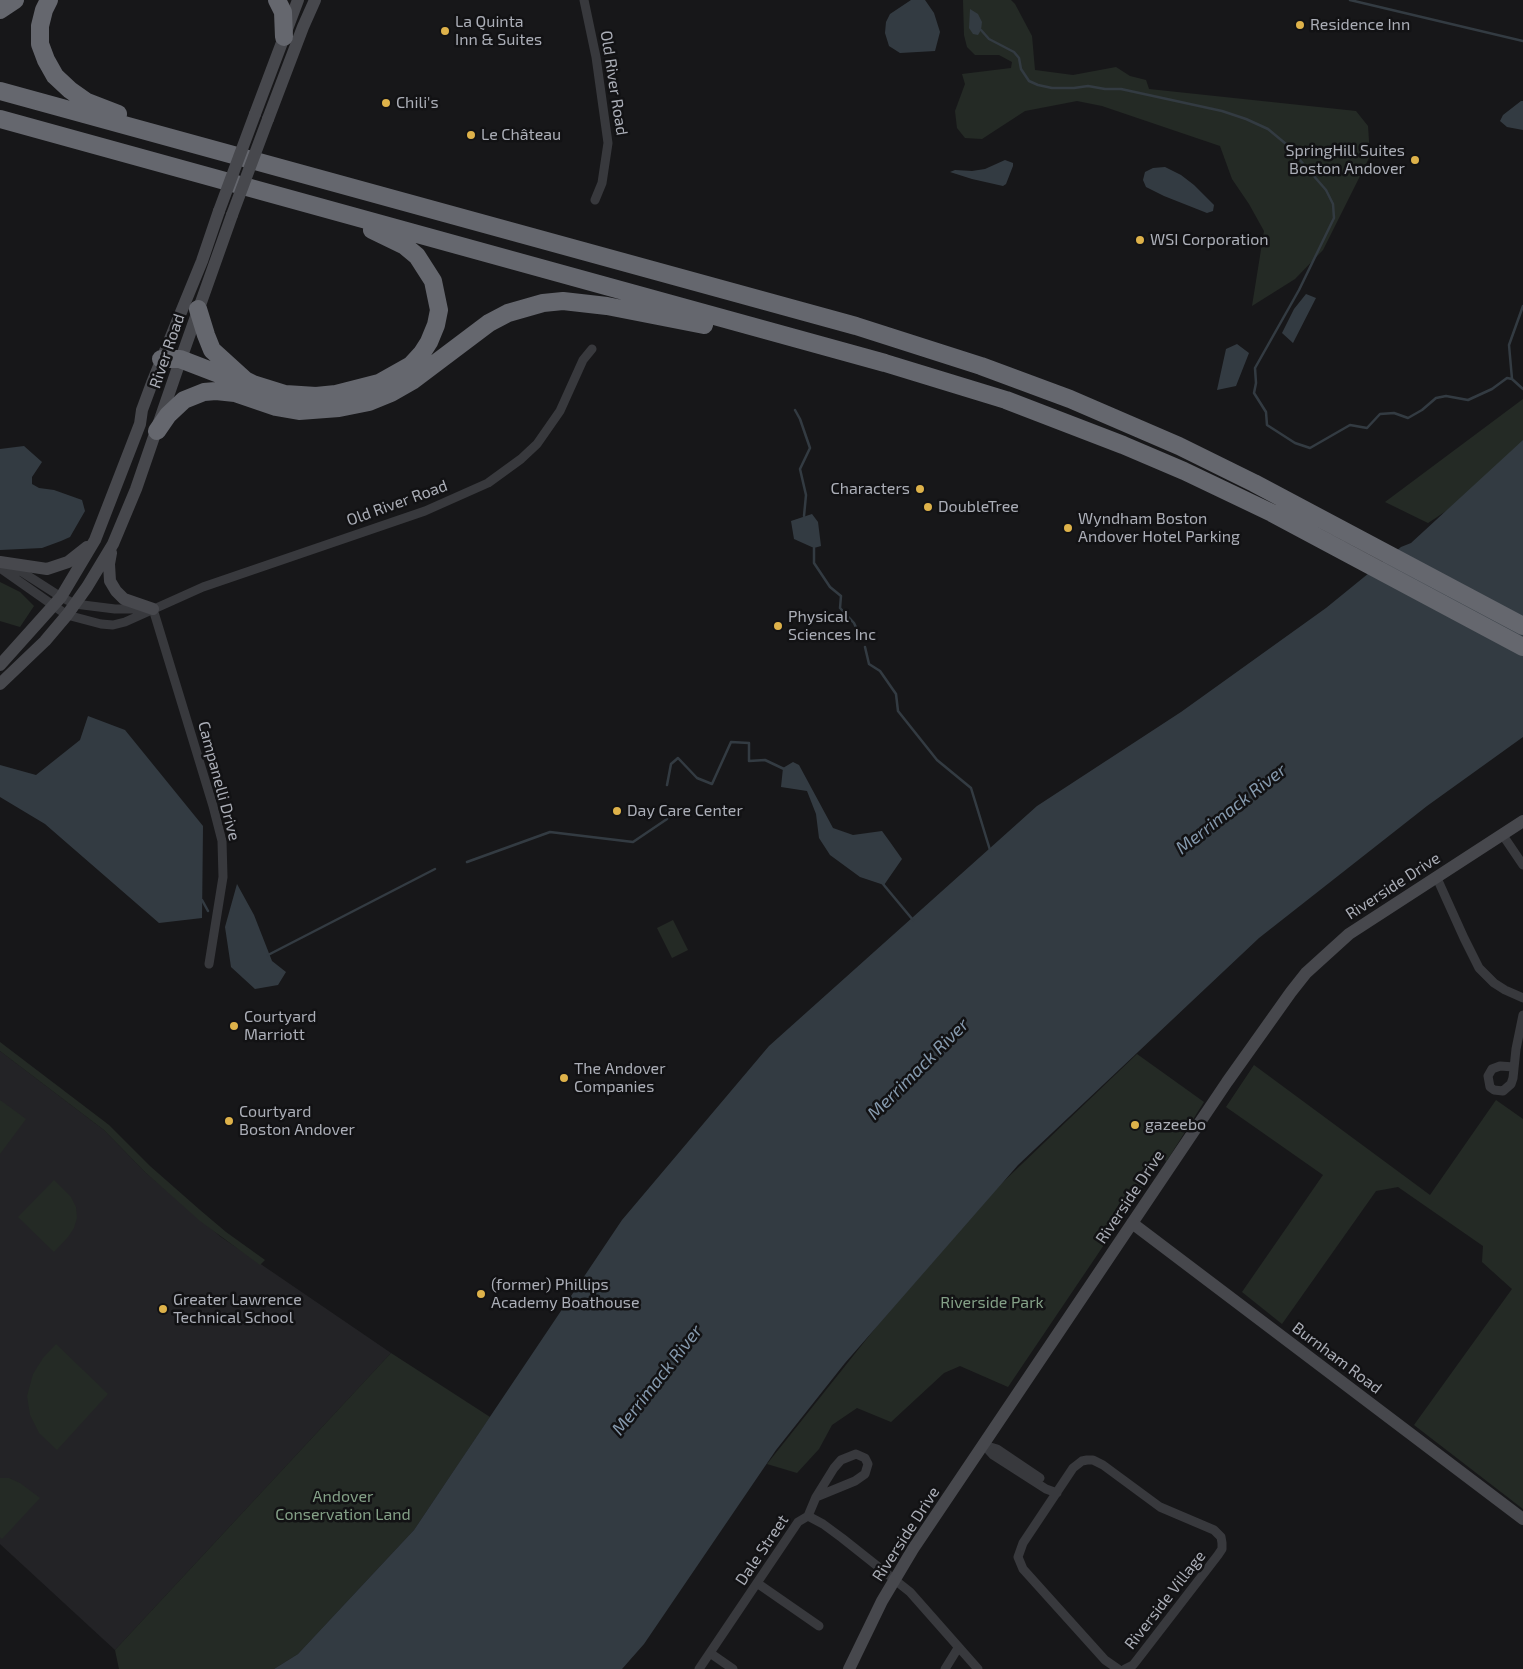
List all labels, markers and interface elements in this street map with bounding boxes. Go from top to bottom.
place label: La Quinta Inn & Suites [455,12,542,50]
place label: Residence Inn [1310,15,1410,35]
marker: Residence Inn [1294,19,1306,31]
marker: La Quinta Inn & Suites [439,25,451,37]
street label: Old River Road [596,29,632,137]
place label: Chili's [396,93,439,113]
marker: Chili's [380,97,392,109]
place label: Le Château [481,125,561,145]
marker: Le Château [465,129,477,141]
place label: SpringHill Suites Boston Andover [1286,141,1405,179]
marker: SpringHill Suites Boston Andover [1409,154,1421,166]
place label: WSI Corporation [1150,230,1269,250]
marker: WSI Corporation [1134,234,1146,246]
street label: River Road [145,311,189,391]
street label: Old River Road [344,476,450,530]
place label: Characters [831,479,910,499]
marker: Characters [914,483,926,495]
place label: DoubleTree [938,497,1019,517]
marker: DoubleTree [922,501,934,513]
place label: Wyndham Boston Andover Hotel Parking [1078,509,1240,547]
marker: Wyndham Boston Andover Hotel Parking [1062,522,1074,534]
place label: Physical Sciences Inc [788,607,876,645]
marker: Physical Sciences Inc [772,620,784,632]
street label: Campanelli Drive [194,719,244,843]
water label: Merrimack River [1171,759,1291,859]
place label: Day Care Center [627,801,743,821]
marker: Day Care Center [611,805,623,817]
street label: Riverside Drive [1342,848,1444,924]
place label: Courtyard Marriott [244,1007,316,1045]
water label: Merrimack River [863,1014,973,1124]
marker: Courtyard Marriott [228,1020,240,1032]
place label: The Andover Companies [574,1059,666,1097]
marker: The Andover Companies [558,1072,570,1084]
place label: Courtyard Boston Andover [239,1102,355,1140]
marker: Courtyard Boston Andover [223,1115,235,1127]
place label: gazeebo [1145,1115,1206,1135]
marker: gazeebo [1129,1119,1141,1131]
street label: Riverside Drive [1092,1147,1168,1247]
place label: (former) Phillips Academy Boathouse [491,1275,639,1313]
marker: (former) Phillips Academy Boathouse [475,1288,487,1300]
place label: Greater Lawrence Technical School [173,1290,302,1328]
park label: Riverside Park [940,1293,1044,1313]
marker: Greater Lawrence Technical School [157,1303,169,1315]
street label: Burnham Road [1288,1318,1386,1398]
water label: Merrimack River [607,1320,707,1440]
street label: Riverside Drive [868,1483,944,1585]
park label: Andover Conservation Land [275,1487,411,1525]
street label: Dale Street [731,1511,793,1589]
street label: Riverside Village [1120,1547,1210,1653]

